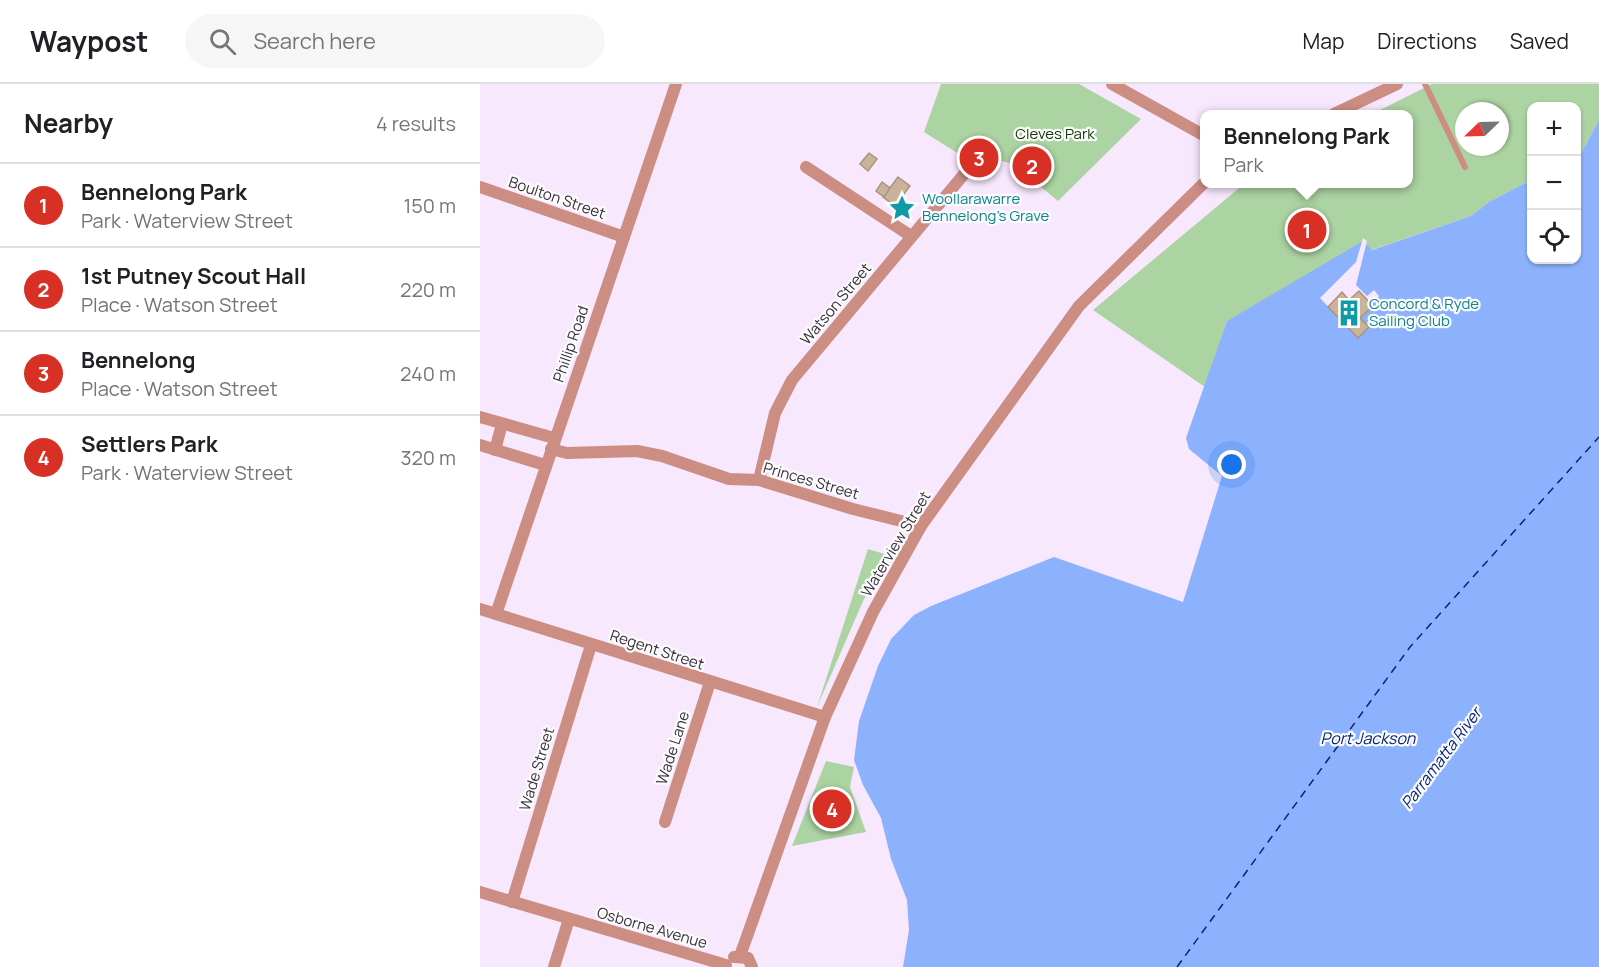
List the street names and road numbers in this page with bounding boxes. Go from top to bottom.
street label: Boulton Street [506,171,608,224]
street label: Watson Street [795,258,876,349]
street label: Phillip Road [548,303,593,385]
street label: Princes Street [761,457,861,504]
street label: Waterview Street [856,487,935,600]
street label: Regent Street [607,624,707,675]
street label: Wade Lane [651,708,694,787]
street label: Wade Street [514,724,559,813]
street label: Osborne Avenue [595,902,710,953]

